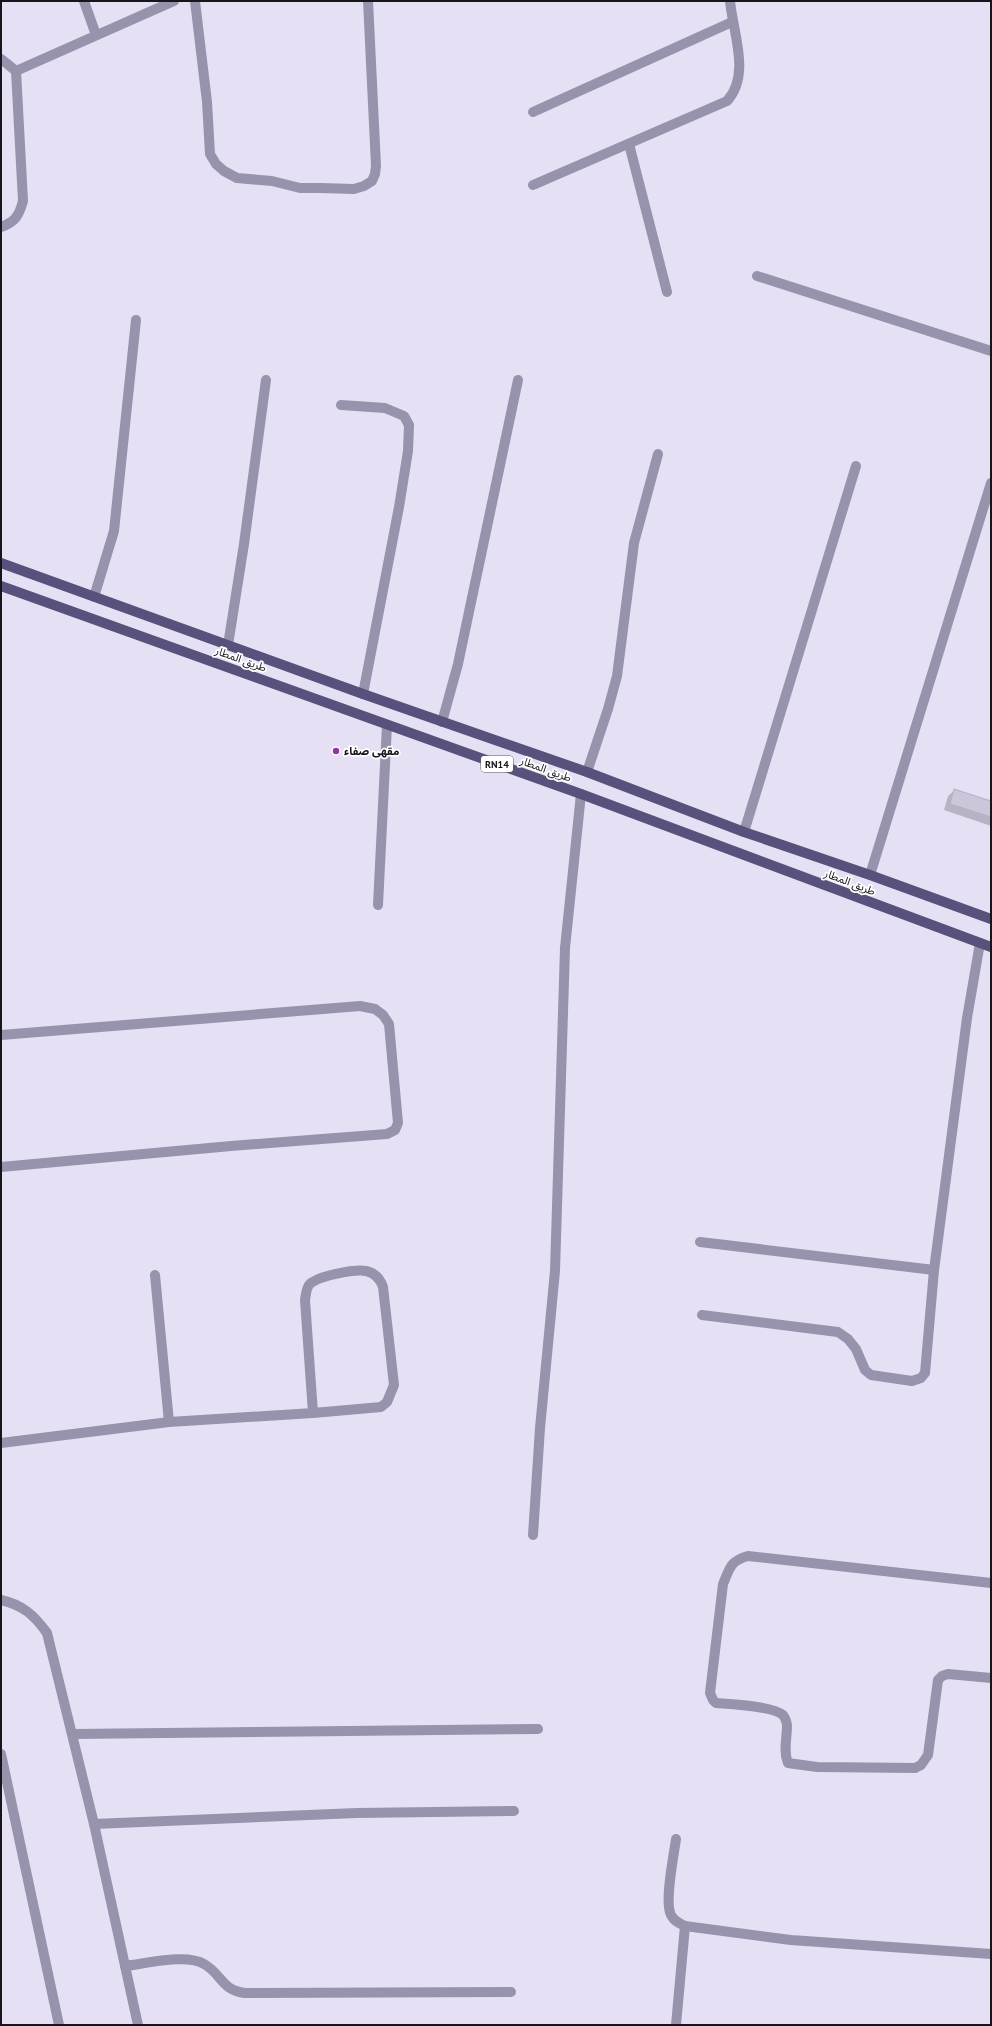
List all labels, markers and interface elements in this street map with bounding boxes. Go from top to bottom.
street label: طريق المطار [213,643,269,675]
place label: مقهى صفاء [344,744,399,758]
marker: مقهى صفاء [331,746,341,756]
street label: طريق المطار [518,753,574,785]
road number: RN14 [481,756,513,772]
street label: طريق المطار [822,866,877,898]

